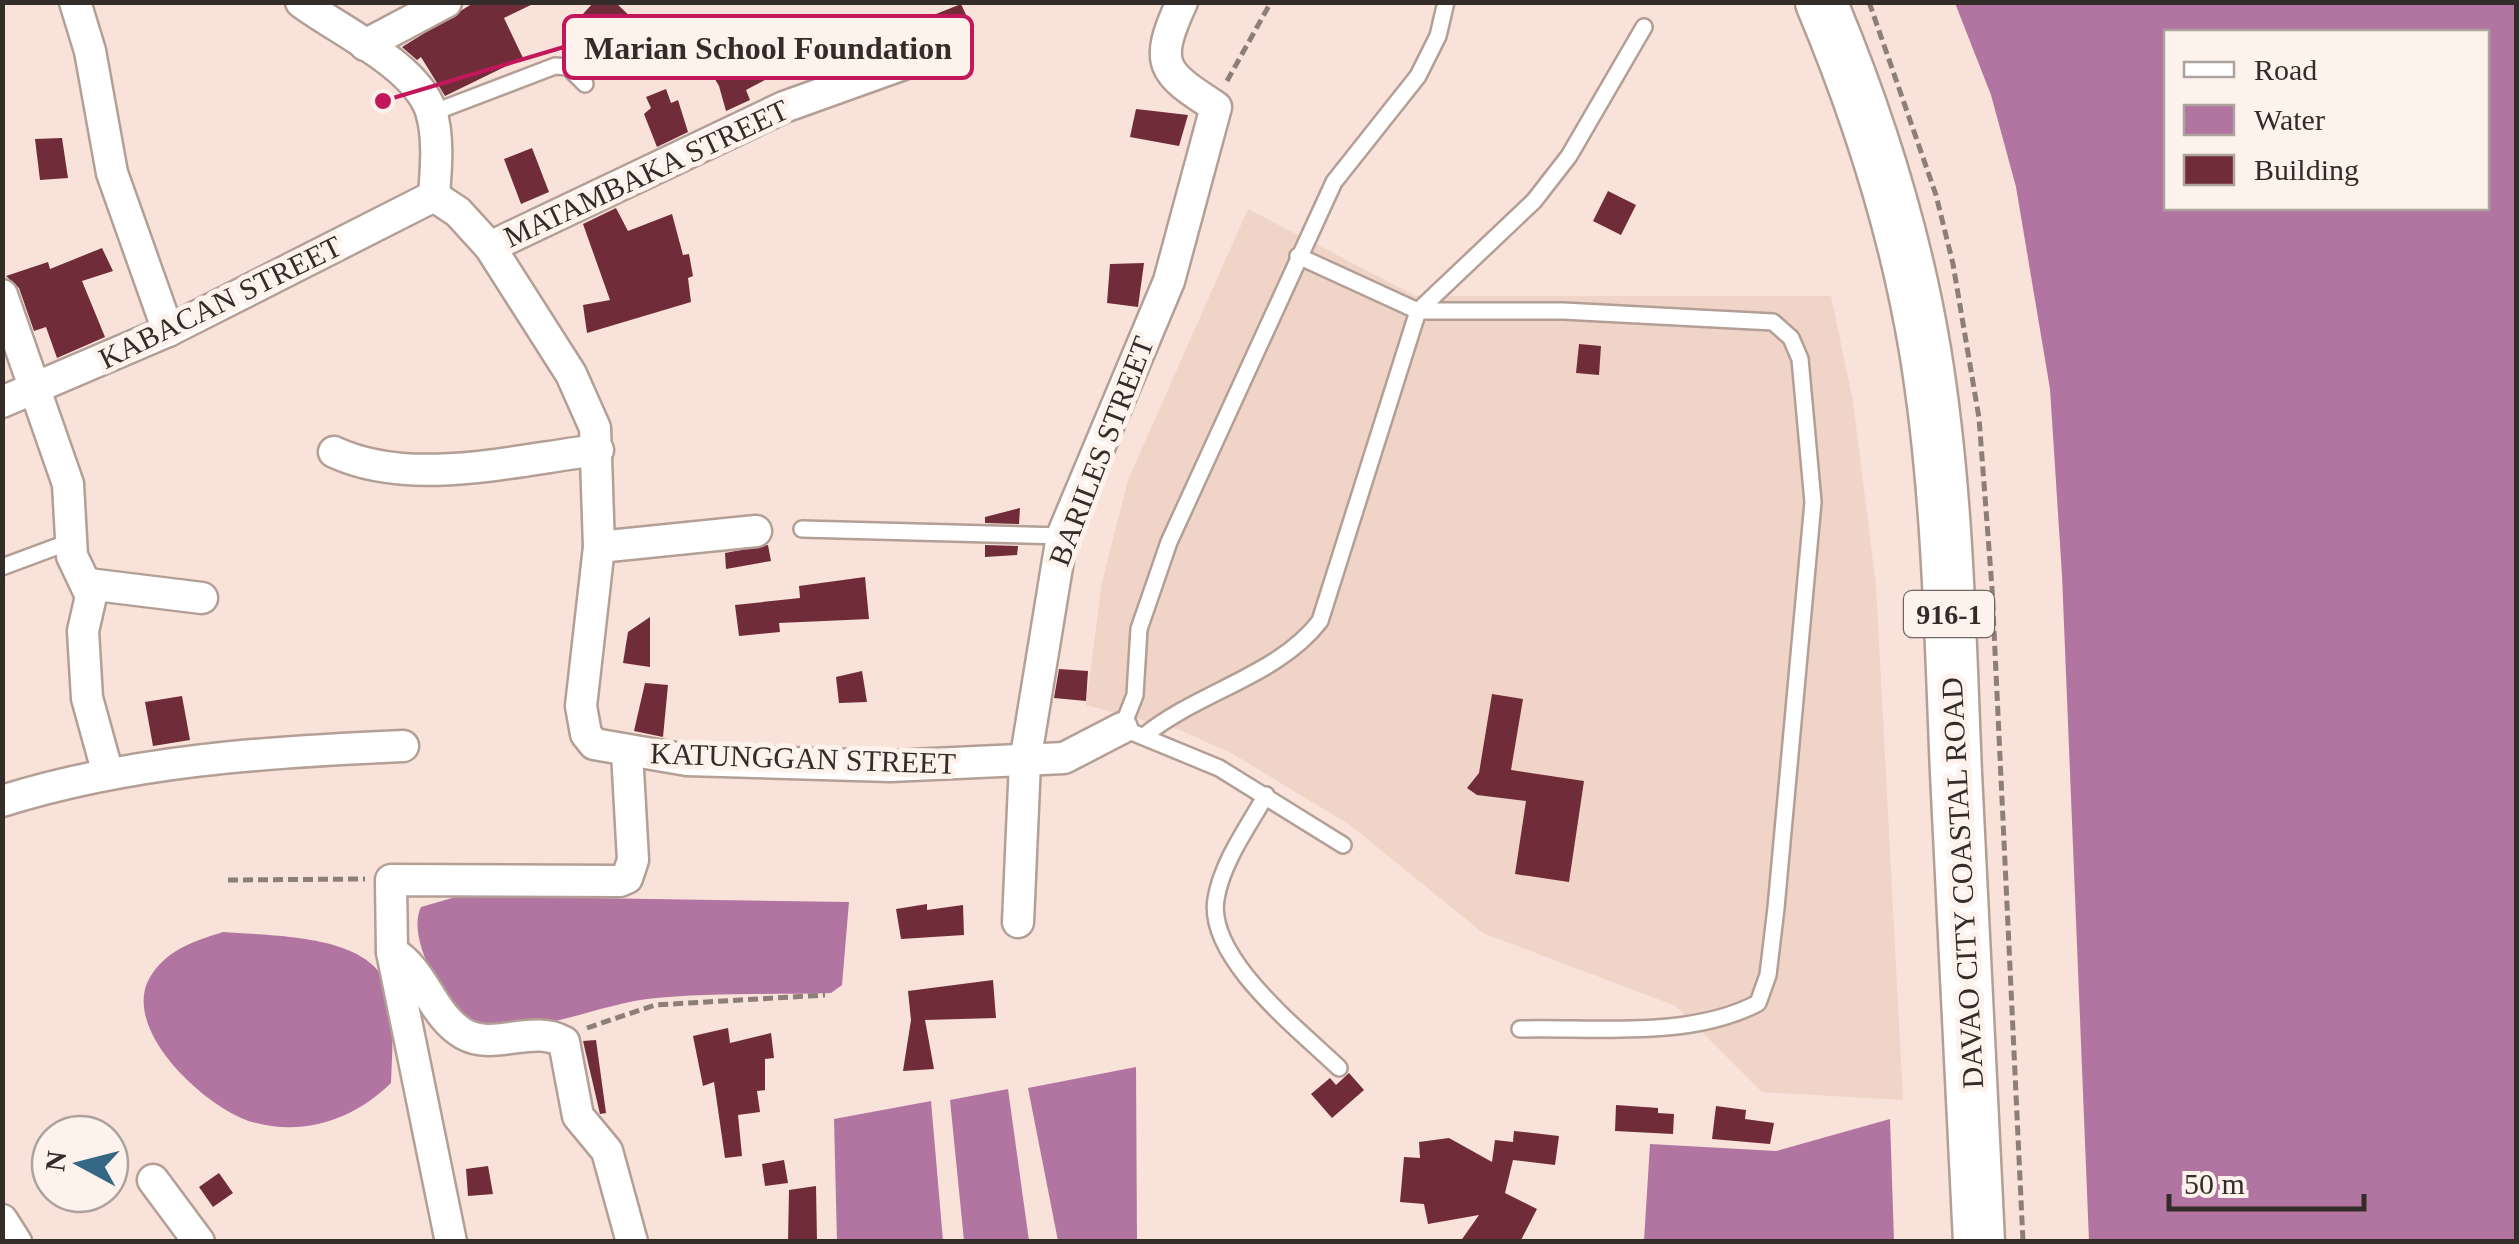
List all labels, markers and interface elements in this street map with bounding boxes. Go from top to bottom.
callout: Marian School Foundation [564,16,972,78]
text: Marian School Foundation [584,30,952,66]
legend [2164,30,2489,210]
text: Road [2254,53,2317,86]
street label: MATAMBAKA STREET [498,93,794,253]
text: Water [2254,103,2325,136]
text: Building [2254,153,2359,186]
street label: KABACAN STREET [93,229,347,375]
street label: BARILES STREET [1042,332,1160,570]
road number: 916-1 [1904,591,1994,637]
street label: DAVAO CITY COASTAL ROAD [1935,677,1989,1089]
street label: KATUNGGAN STREET [650,736,956,780]
north arrow [30,1114,130,1214]
text: N [39,1149,72,1173]
scale bar [2169,1149,2364,1211]
text: 50 m [2184,1167,2245,1200]

